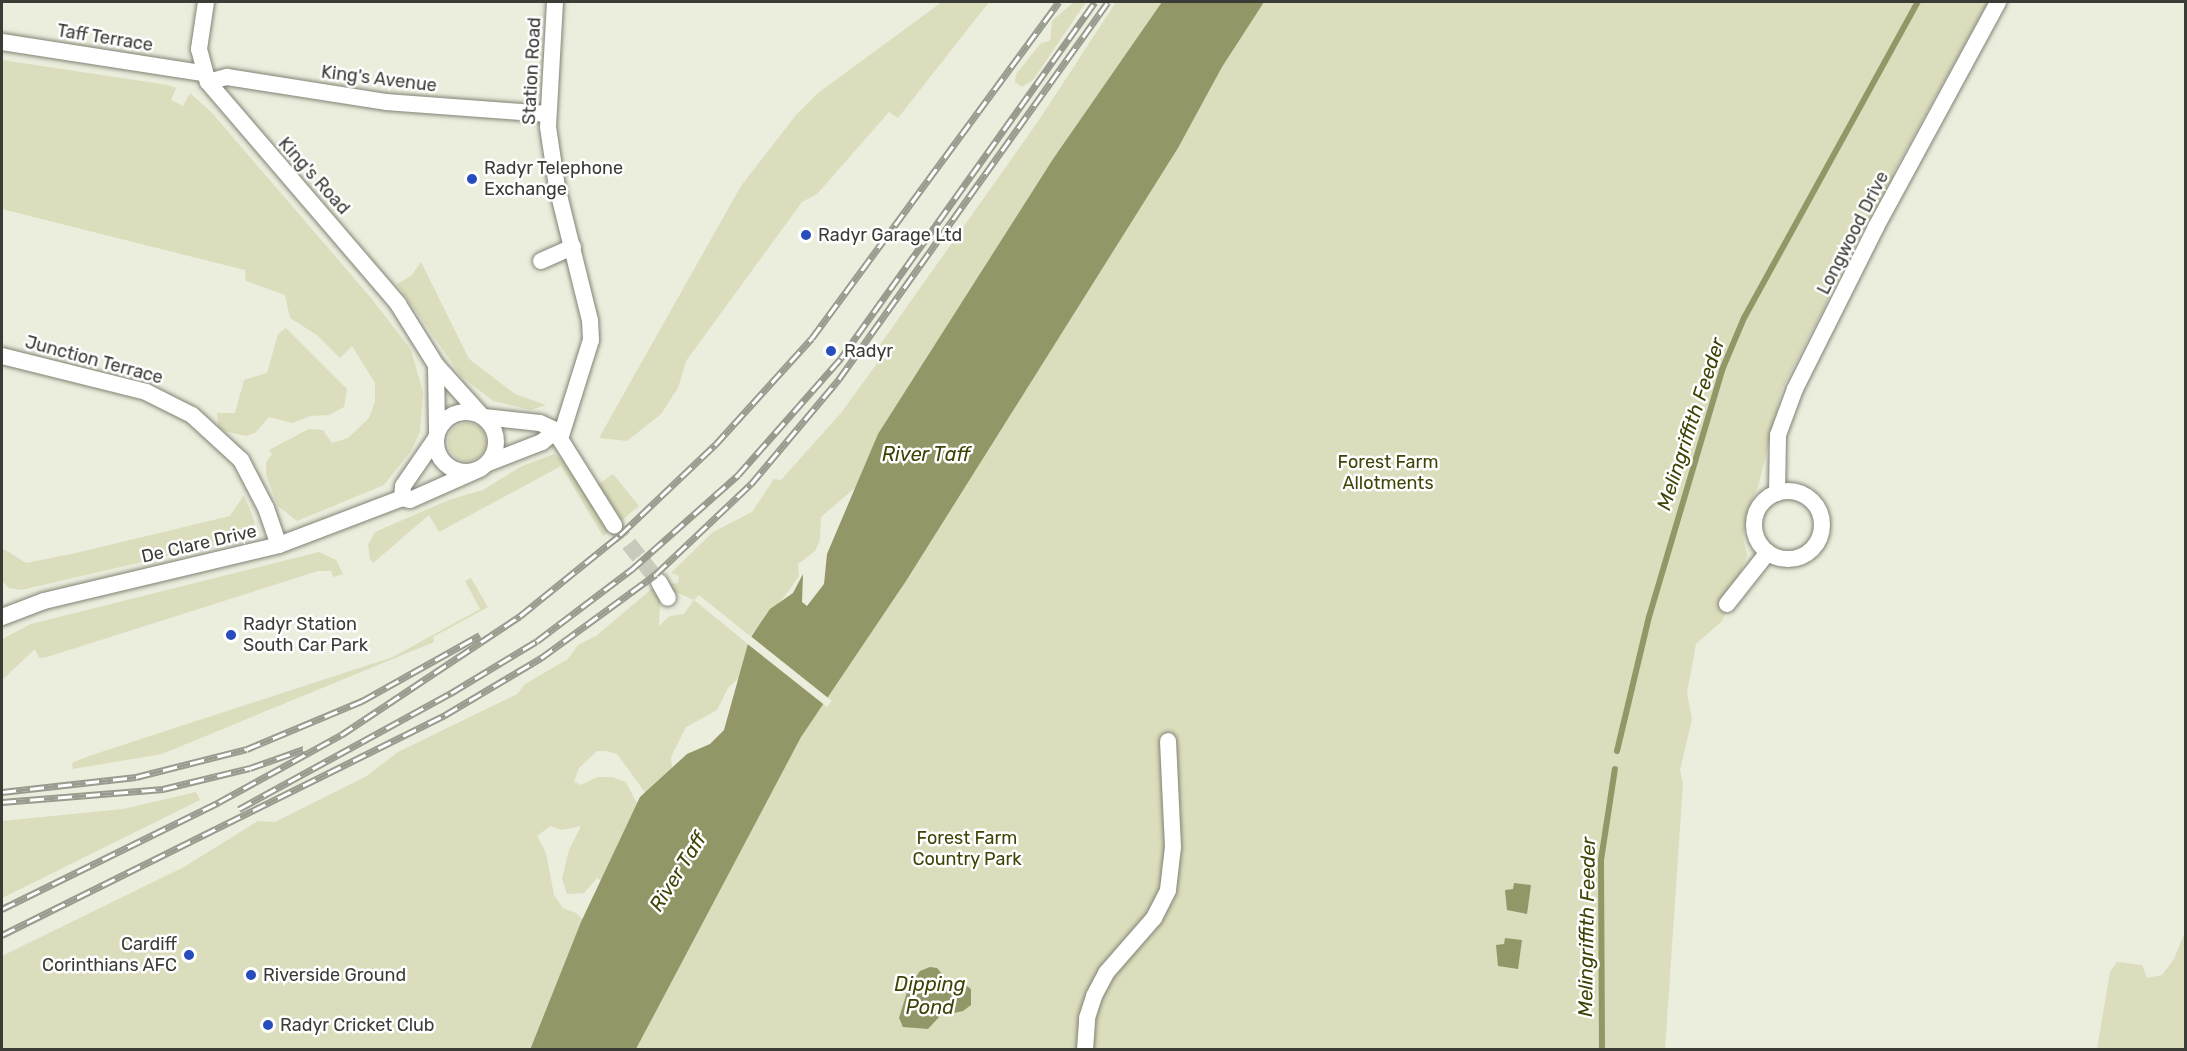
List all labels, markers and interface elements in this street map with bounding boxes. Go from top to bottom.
street label: Station Road [518,17,546,125]
street label: Taff Terrace [55,20,155,56]
street label: King's Avenue [320,61,438,97]
street label: King's Road [274,133,354,219]
place label: Radyr Telephone Exchange [484,158,624,201]
street label: Longwood Drive [1813,168,1893,298]
marker: Radyr Telephone Exchange [465,172,479,186]
place label: Radyr Garage Ltd [818,224,963,246]
marker: Radyr Garage Ltd [799,228,813,242]
street label: Junction Terrace [22,331,166,389]
water label: Melingriffith Feeder [1652,335,1730,513]
place label: Radyr [844,340,893,362]
marker: Radyr [822,342,840,360]
water label: River Taff [881,442,971,466]
park label: Forest Farm Allotments [1338,452,1438,494]
street label: De Clare Drive [139,520,259,568]
place label: Radyr Station South Car Park [243,614,368,656]
marker: Radyr Station South Car Park [224,628,238,642]
water label: River Taff [644,828,712,916]
park label: Forest Farm Country Park [912,828,1022,870]
water label: Melingriffith Feeder [1573,837,1601,1017]
place label: Cardiff Corinthians AFC [41,934,177,976]
marker: Cardiff Corinthians AFC [182,948,196,962]
place label: Riverside Ground [263,964,406,986]
marker: Riverside Ground [244,968,258,982]
water label: Dipping Pond [894,972,966,1019]
place label: Radyr Cricket Club [280,1014,435,1036]
marker: Radyr Cricket Club [261,1018,275,1032]

